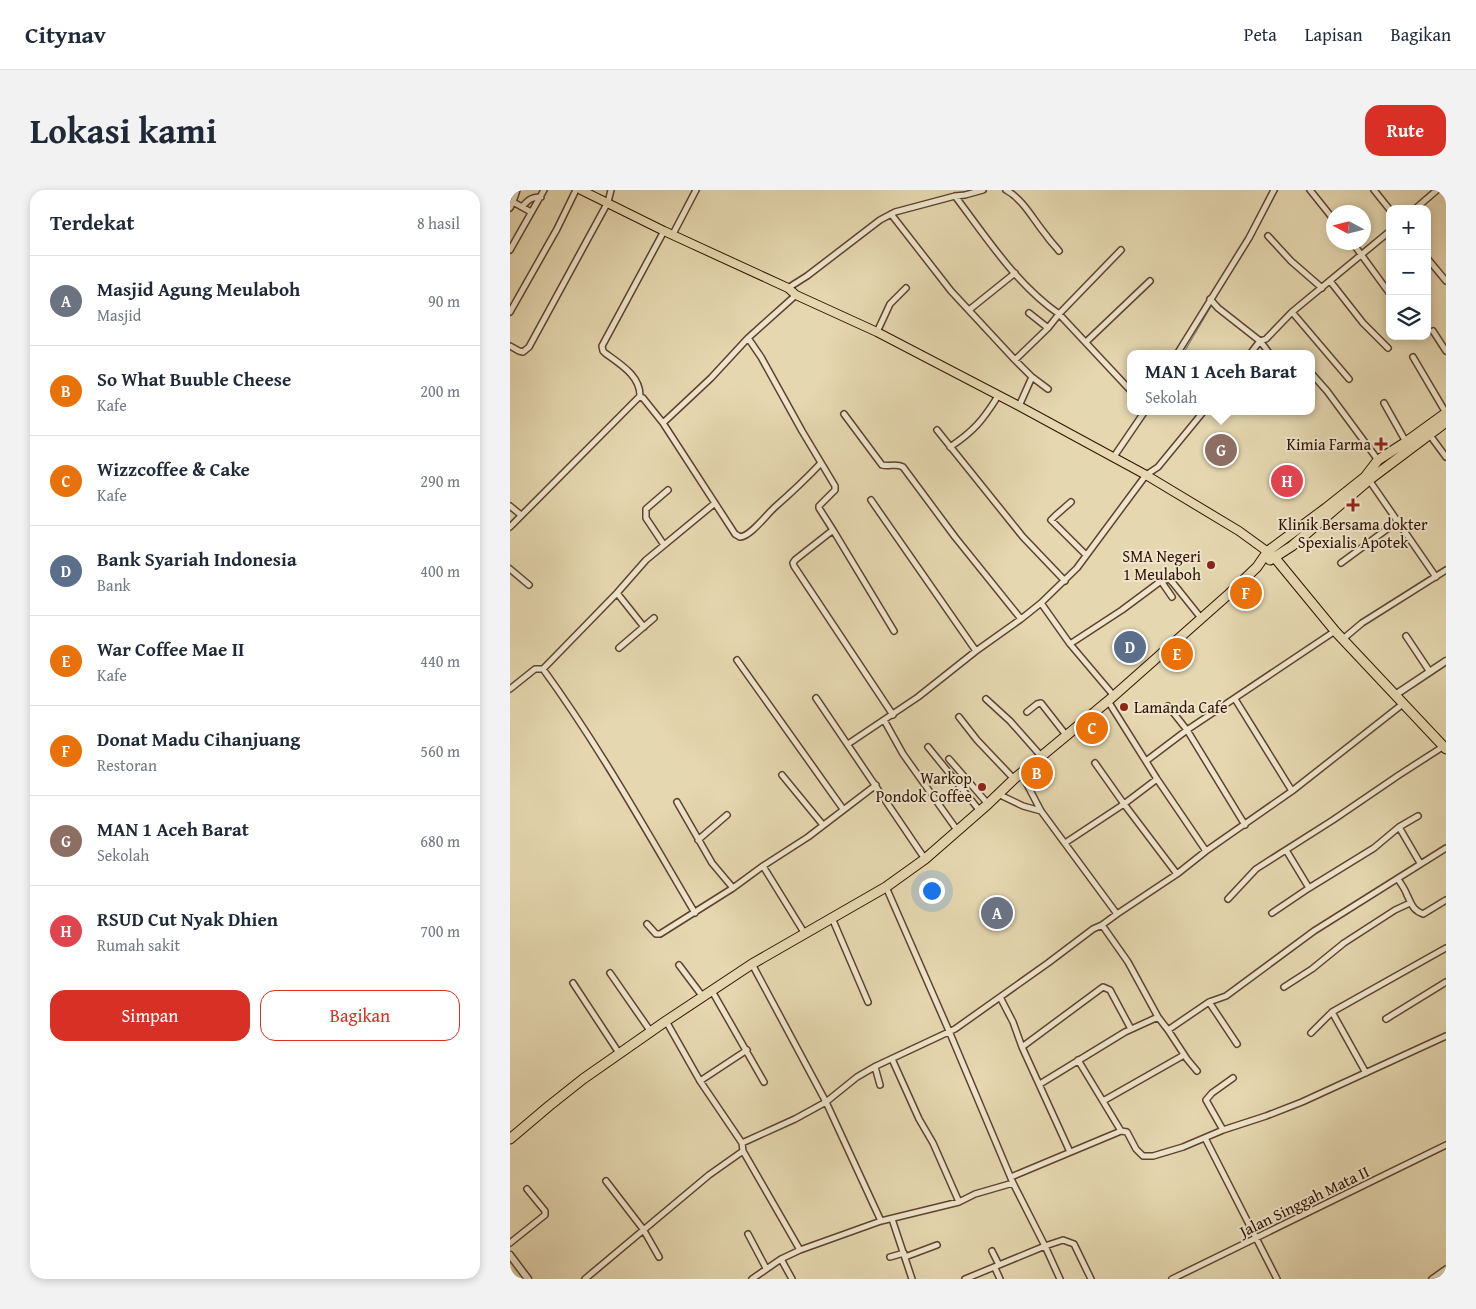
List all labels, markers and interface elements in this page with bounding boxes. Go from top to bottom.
text: Citynav [25,17,106,52]
text: Peta [1244,21,1277,48]
text: Lapisan [1305,21,1363,48]
text: Bagikan [1391,21,1451,48]
text: Lokasi kami [30,105,217,156]
button: Rute [1365,105,1446,156]
north arrow [1326,205,1371,250]
map controls [1386,205,1431,340]
button: + [1386,205,1431,250]
text: Terdekat [50,207,134,238]
text: 8 hasil [417,211,460,235]
button: − [1386,250,1431,295]
text: Masjid Agung Meulaboh [97,275,300,303]
text: A [61,289,71,313]
text: 90 m [428,289,460,313]
button: layers [1386,295,1431,340]
text: Masjid [97,303,141,327]
popup [1127,350,1315,415]
text: MAN 1 Aceh Barat [1145,357,1297,385]
text: So What Buuble Cheese [97,365,291,393]
text: B [61,379,71,403]
text: 200 m [420,379,460,403]
text: Sekolah [1145,385,1197,409]
text: Kafe [97,393,127,417]
pin: G [1205,431,1237,469]
place label: Kimia Farma [1286,432,1371,456]
marker: Kimia Farma [1375,438,1387,450]
text: Wizzcoffee & Cake [97,455,250,483]
pin: H [1271,462,1303,500]
text: C [61,469,71,493]
text: 290 m [420,469,460,493]
text: Kafe [97,483,127,507]
marker: Klinik Bersama dokter Spexialis Apotek [1346,498,1360,512]
place label: Klinik Bersama dokter Spexialis Apotek [1278,512,1428,554]
place label: SMA Negeri 1 Meulaboh [1122,544,1202,586]
text: Bank Syariah Indonesia [97,545,297,573]
text: D [61,559,71,583]
text: 400 m [420,559,460,583]
marker: SMA Negeri 1 Meulaboh [1205,559,1217,571]
text: Bank [97,573,131,597]
pin: F [1230,574,1262,612]
pin: D [1114,628,1146,666]
text: War Coffee Mae II [97,635,244,663]
pin: E [1161,635,1193,673]
text: E [62,649,70,673]
text: 440 m [420,649,460,673]
text: Kafe [97,663,127,687]
place label: Lamanda Cafe [1134,695,1228,719]
marker: Lamanda Cafe [1118,701,1130,713]
pin: C [1076,709,1108,747]
text: Donat Madu Cihanjuang [97,725,300,753]
text: F [62,739,70,763]
text: 560 m [420,739,460,763]
text: Restoran [97,753,157,777]
pin: B [1021,754,1053,792]
place label: Warkop Pondok Coffee [876,766,972,808]
marker: Warkop Pondok Coffee [976,781,988,793]
text: MAN 1 Aceh Barat [97,815,249,843]
text: G [61,829,71,853]
text: 680 m [420,829,460,853]
text: Sekolah [97,843,149,867]
your location [919,878,945,904]
pin: A [981,894,1013,932]
text: RSUD Cut Nyak Dhien [97,905,278,933]
text: H [60,919,72,943]
text: 700 m [420,919,460,943]
text: Rumah sakit [97,933,180,957]
button: Simpan [50,990,250,1041]
button: Bagikan [260,990,460,1041]
street label: Jalan Singgah Mata II [1233,1159,1373,1244]

